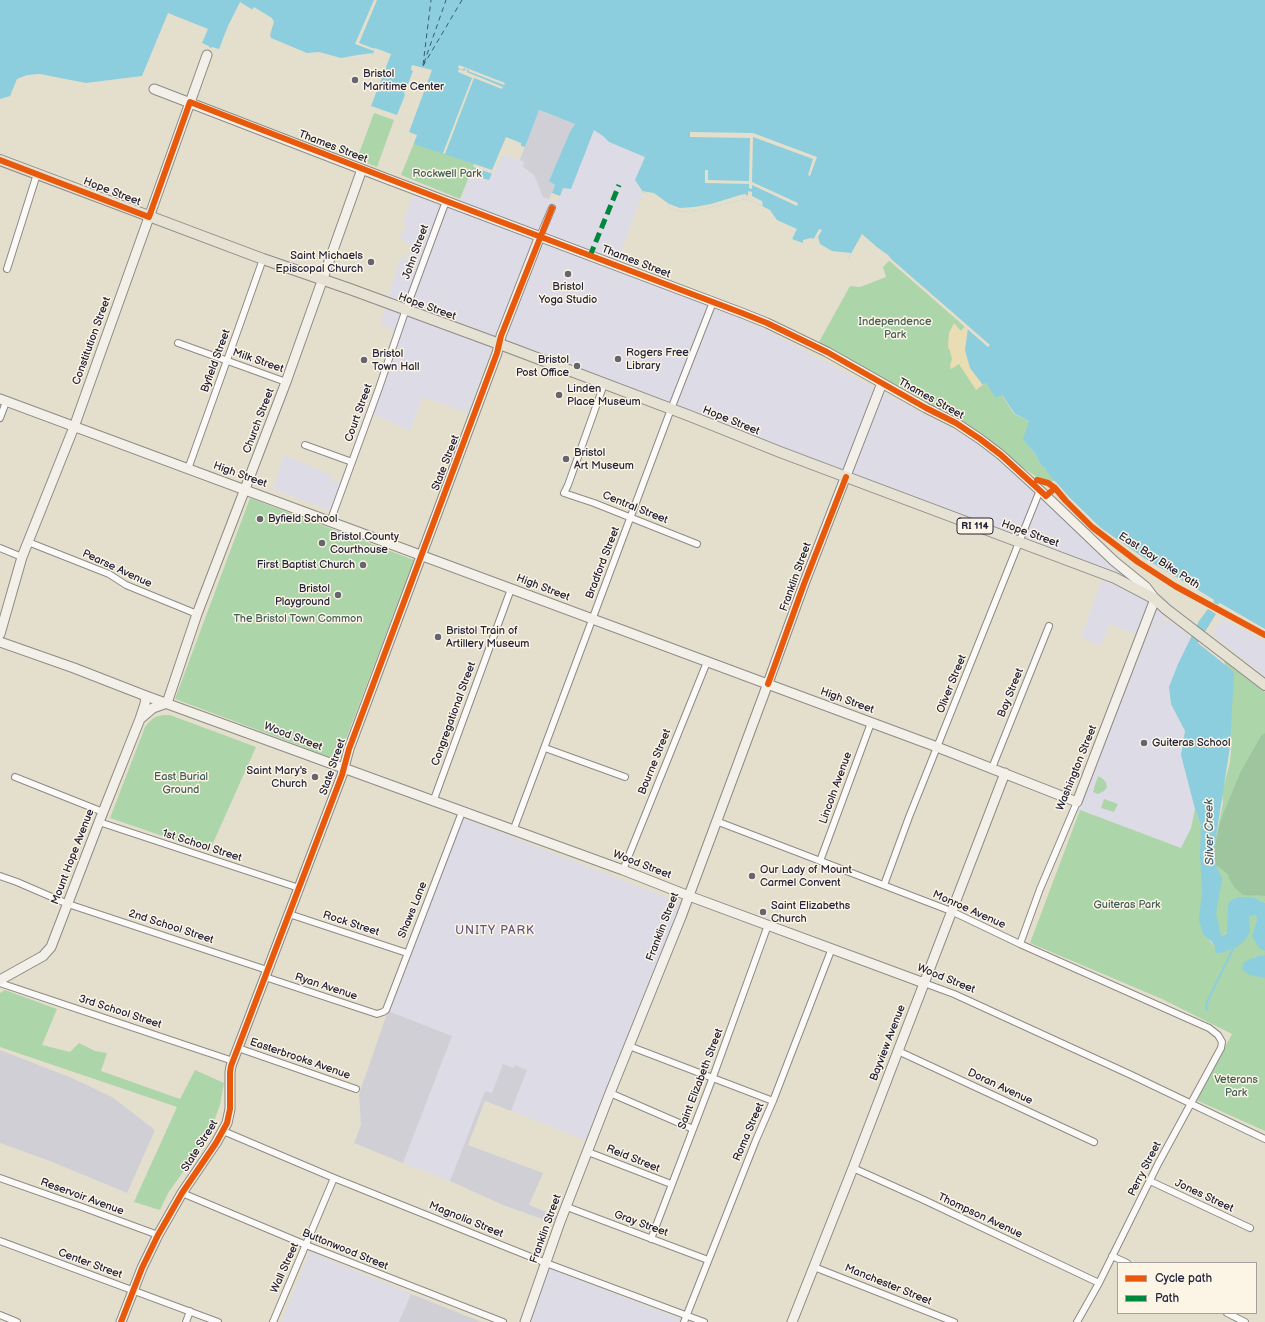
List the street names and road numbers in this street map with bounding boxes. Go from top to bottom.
street label: Thames Street [297,128,369,166]
street label: Hope Street [81,175,143,209]
street label: John Street [400,223,432,281]
street label: Thames Street [600,243,672,281]
street label: Hope Street [396,290,458,324]
street label: Constitution Street [70,295,114,387]
street label: Byfield Street [198,328,234,394]
street label: Milk Street [231,346,285,376]
street label: Thames Street [896,376,966,422]
street label: Court Street [342,382,376,444]
street label: Church Street [241,387,277,455]
street label: Hope Street [701,404,761,438]
street label: State Street [429,433,463,493]
street label: High Street [211,459,269,491]
street label: Central Street [600,489,670,527]
street label: Hope Street [999,517,1061,551]
road number: RI 114 [957,518,993,534]
street label: Bradford Street [583,525,623,601]
street label: East Bay Bike Path [1116,530,1202,592]
street label: Franklin Street [777,541,815,613]
street label: Pearse Avenue [80,547,154,591]
street label: High Street [514,572,572,604]
street label: Oliver Street [934,653,970,715]
street label: Congregational Street [429,660,479,768]
street label: Bay Street [995,666,1027,720]
street label: High Street [818,685,876,717]
street label: Wood Street [262,720,324,754]
street label: Washington Street [1054,723,1100,813]
street label: Bourne Street [636,727,674,797]
street label: State Street [317,737,349,797]
street label: Lincoln Avenue [817,750,855,826]
street label: Mount Hope Avenue [49,807,97,907]
street label: 1st School Street [161,827,243,865]
street label: Wood Street [611,848,673,882]
street label: Shaws Lane [396,880,430,940]
street label: Monroe Avenue [931,888,1007,932]
street label: Franklin Street [644,891,682,963]
street label: 2nd School Street [127,907,215,947]
street label: Rock Street [321,909,381,939]
street label: Wood Street [915,961,977,997]
street label: Ryan Avenue [293,971,359,1003]
street label: 3rd School Street [77,992,163,1032]
street label: Bayview Avenue [867,1003,909,1083]
street label: Saint Elizabeth Street [676,1027,726,1131]
street label: Easterbrooks Avenue [248,1036,352,1082]
street label: Doran Avenue [965,1066,1035,1108]
street label: Roma Street [731,1101,767,1163]
street label: State Street [179,1118,221,1174]
street label: Perry Street [1126,1139,1164,1199]
street label: Reid Street [604,1142,662,1176]
street label: Reservoir Avenue [38,1176,126,1218]
street label: Jones Street [1173,1177,1235,1215]
street label: Thompson Avenue [936,1191,1024,1241]
street label: Franklin Street [527,1193,565,1265]
street label: Magnolia Street [427,1199,505,1241]
street label: Gray Street [612,1208,670,1240]
street label: Buttonwood Street [300,1227,390,1273]
street label: Wall Street [268,1241,302,1295]
street label: Center Street [56,1246,124,1282]
street label: Manchester Street [843,1262,933,1308]

